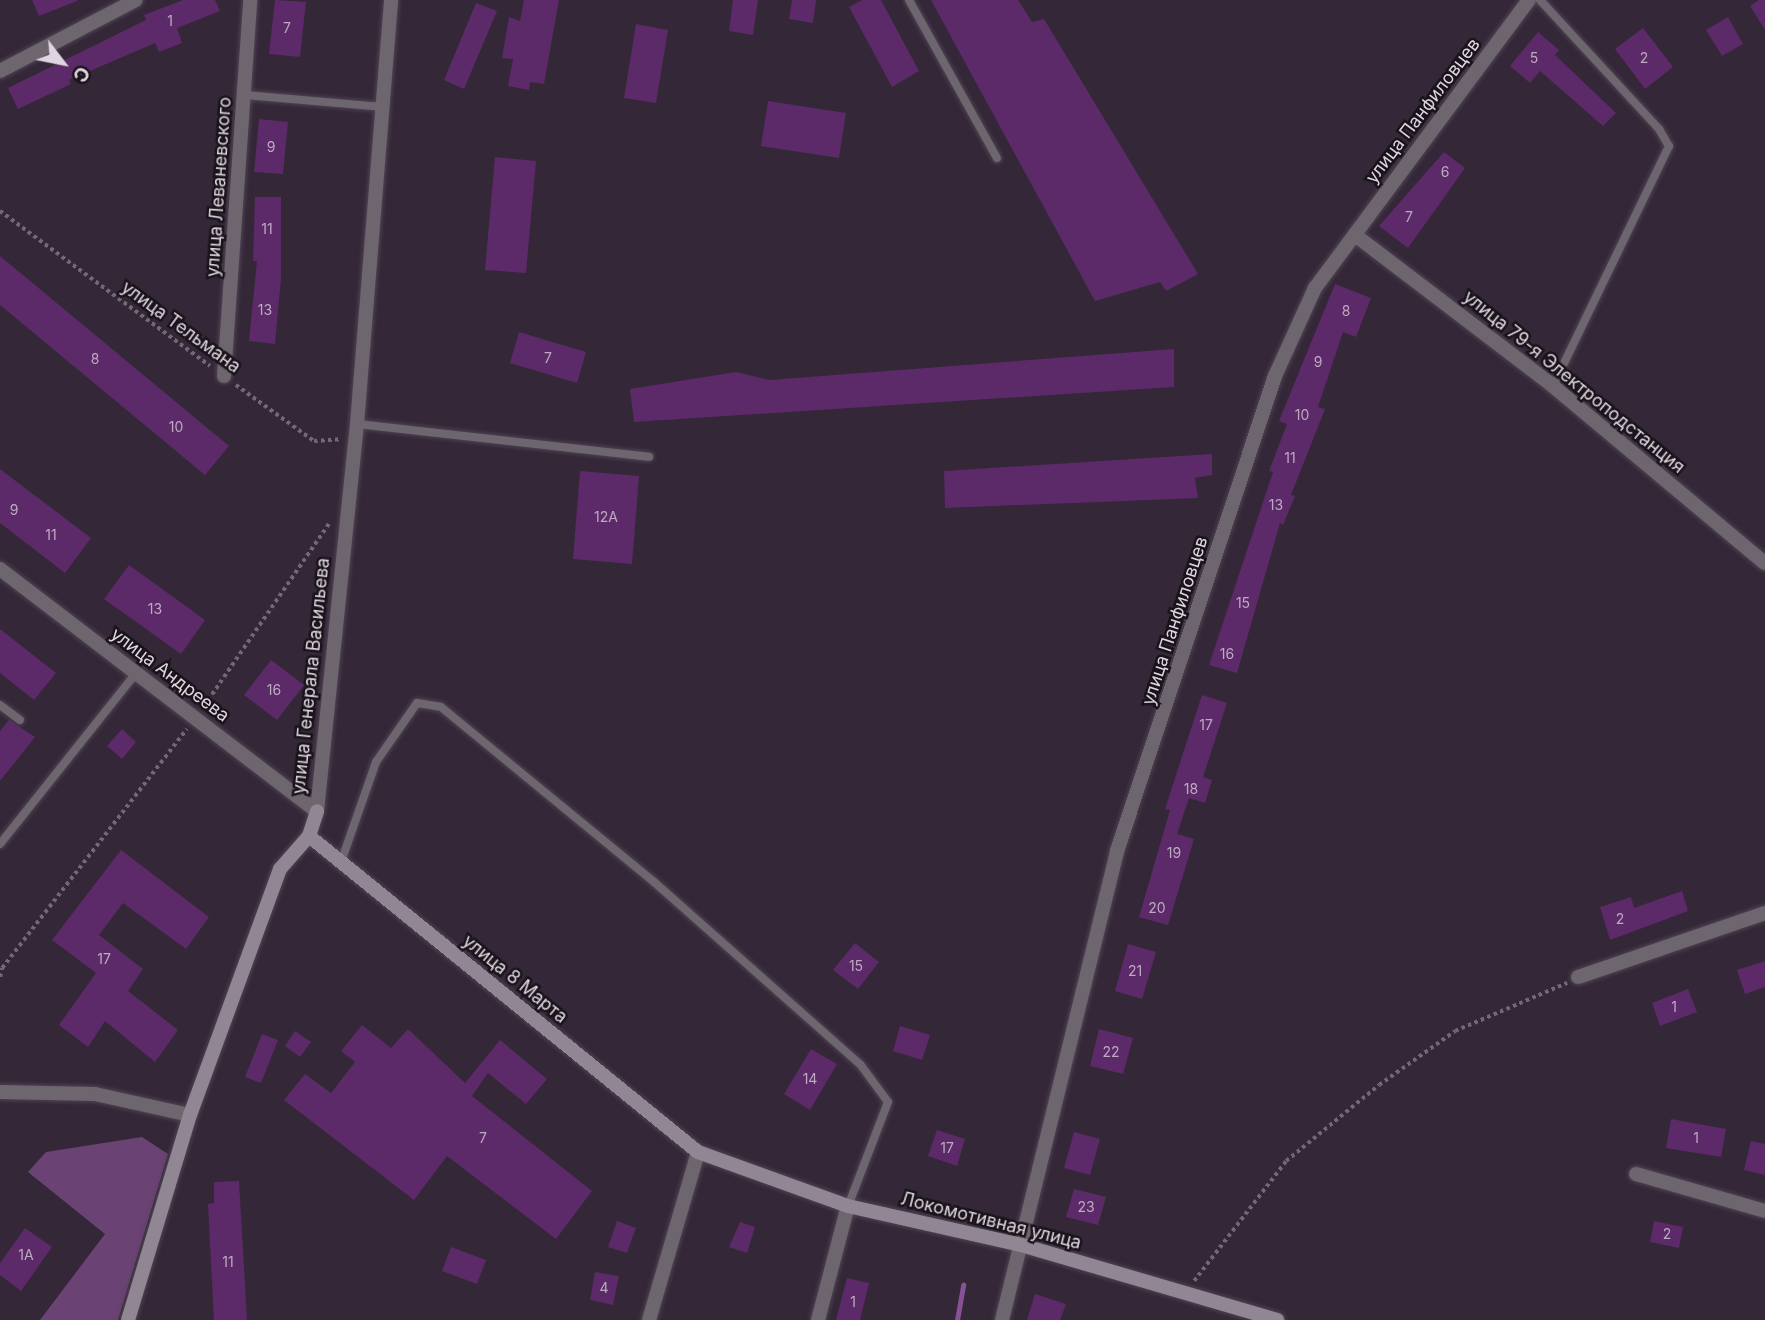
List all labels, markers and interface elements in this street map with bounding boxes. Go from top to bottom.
house number: 1 [167,13,173,29]
house number: 7 [283,20,291,36]
north arrow [28,28,98,98]
street label: улица Панфиловцев [1361,34,1485,188]
house number: 5 [1530,50,1538,66]
house number: 2 [1640,50,1648,66]
text: С [68,62,95,86]
street label: улица Леваневского [202,96,236,278]
house number: 9 [267,139,275,155]
house number: 6 [1441,164,1449,180]
house number: 7 [1405,209,1413,225]
house number: 11 [261,221,273,237]
street label: улица Тельмана [117,277,245,377]
street label: улица 79-я Электроподстанция [1459,286,1689,478]
house number: 13 [258,302,272,318]
house number: 8 [1342,303,1350,319]
house number: 7 [544,350,552,366]
house number: 8 [91,351,99,367]
house number: 9 [1314,354,1322,370]
house number: 10 [1295,407,1309,423]
house number: 10 [169,419,183,435]
house number: 11 [1284,450,1296,466]
house number: 13 [1269,497,1283,513]
house number: 9 [10,502,18,518]
house number: 12А [594,509,618,525]
house number: 11 [45,527,57,543]
street label: улица Панфиловцев [1138,534,1212,708]
street label: улица Генерала Васильева [288,557,334,795]
house number: 15 [1236,595,1250,611]
house number: 13 [148,601,162,617]
street label: улица Андреева [106,623,234,727]
house number: 16 [1220,646,1234,662]
house number: 16 [267,682,281,698]
house number: 17 [1199,717,1213,733]
house number: 18 [1184,781,1198,797]
house number: 19 [1167,845,1181,861]
house number: 20 [1148,900,1166,916]
house number: 2 [1616,911,1624,927]
street label: улица 8 Марта [458,930,572,1028]
house number: 17 [97,951,111,967]
house number: 15 [849,958,863,974]
house number: 21 [1128,963,1142,979]
house number: 1 [1671,999,1677,1015]
house number: 22 [1102,1044,1120,1060]
house number: 14 [803,1071,817,1087]
house number: 7 [479,1130,487,1146]
house number: 1 [1693,1130,1699,1146]
house number: 17 [940,1140,954,1156]
street label: Локомотивная улица [898,1188,1084,1254]
house number: 23 [1077,1199,1095,1215]
house number: 2 [1663,1226,1671,1242]
house number: 1А [18,1247,34,1263]
house number: 11 [222,1254,234,1270]
house number: 4 [599,1280,609,1296]
house number: 1 [850,1294,856,1310]

